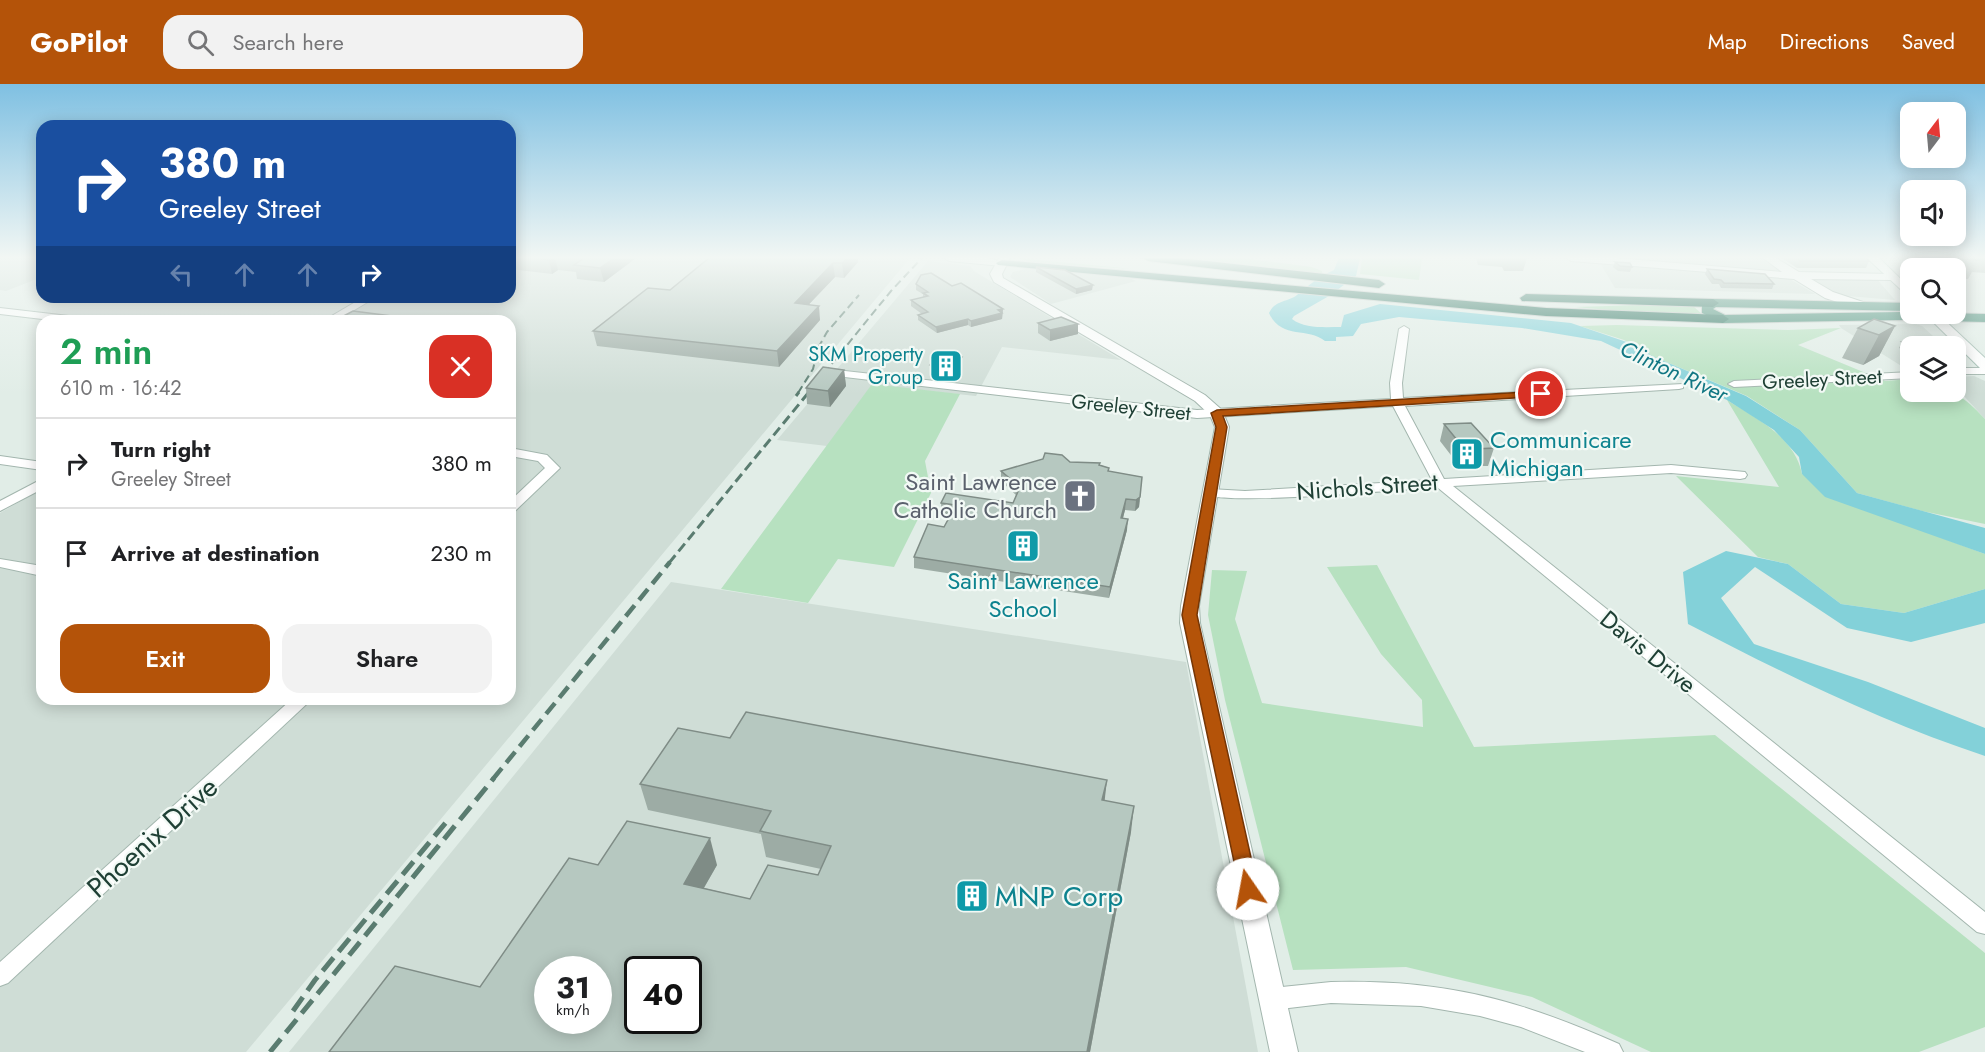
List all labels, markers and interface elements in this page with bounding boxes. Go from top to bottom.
search box [163,15,583,69]
text: GoPilot [30,22,127,63]
icon: search [184,26,217,59]
text: Search here [232,26,344,58]
text: Map [1708,27,1747,57]
text: Directions [1780,27,1869,57]
text: Saved [1902,27,1955,57]
north arrow [1900,102,1966,168]
map controls [1900,102,1966,402]
text: 380 m [159,133,286,194]
icon: right [60,144,138,222]
button: sound [1900,180,1966,246]
text: Greeley Street [159,189,321,228]
icon: left [165,258,198,291]
icon: ahead [228,258,261,291]
icon: ahead [291,258,324,291]
icon: right [354,258,387,291]
button: search [1900,258,1966,324]
text: 2 min [60,325,152,377]
water label: Clinton River [1615,332,1735,411]
button: close [429,335,492,398]
button: layers [1900,336,1966,402]
place label: SKM Property Group [808,340,923,392]
building icon: SKM Property Group [928,348,964,384]
street label: Greeley Street [1761,362,1883,397]
pin [1515,368,1566,419]
text: 610 m · 16:42 [60,374,182,403]
icon: arrive [1524,377,1557,410]
street label: Greeley Street [1070,387,1192,428]
place label: Communicare Michigan [1490,422,1632,485]
text: Turn right [111,433,211,465]
building icon: Communicare Michigan [1449,436,1485,472]
icon: right [60,447,93,480]
text: 380 m [431,447,492,479]
place label: Saint Lawrence Catholic Church [894,464,1057,527]
street label: Nichols Street [1295,464,1439,509]
text: Greeley Street [111,465,231,494]
church icon: Saint Lawrence Catholic Church [1062,478,1098,514]
building icon: Saint Lawrence School [1005,528,1041,564]
icon: arrive [60,537,93,570]
text: Arrive at destination [111,537,320,569]
text: 230 m [431,537,492,569]
place label: Saint Lawrence School [947,563,1099,626]
street label: Davis Drive [1593,602,1704,701]
button: Exit [60,624,270,693]
button: Share [282,624,492,693]
street label: Phoenix Drive [78,767,227,908]
position arrow [1216,857,1280,921]
place label: MNP Corp [995,876,1123,917]
building icon: MNP Corp [954,878,990,914]
speed limit sign: 40 [624,956,702,1034]
text: 31 [556,966,590,1009]
text: km/h [556,999,590,1021]

